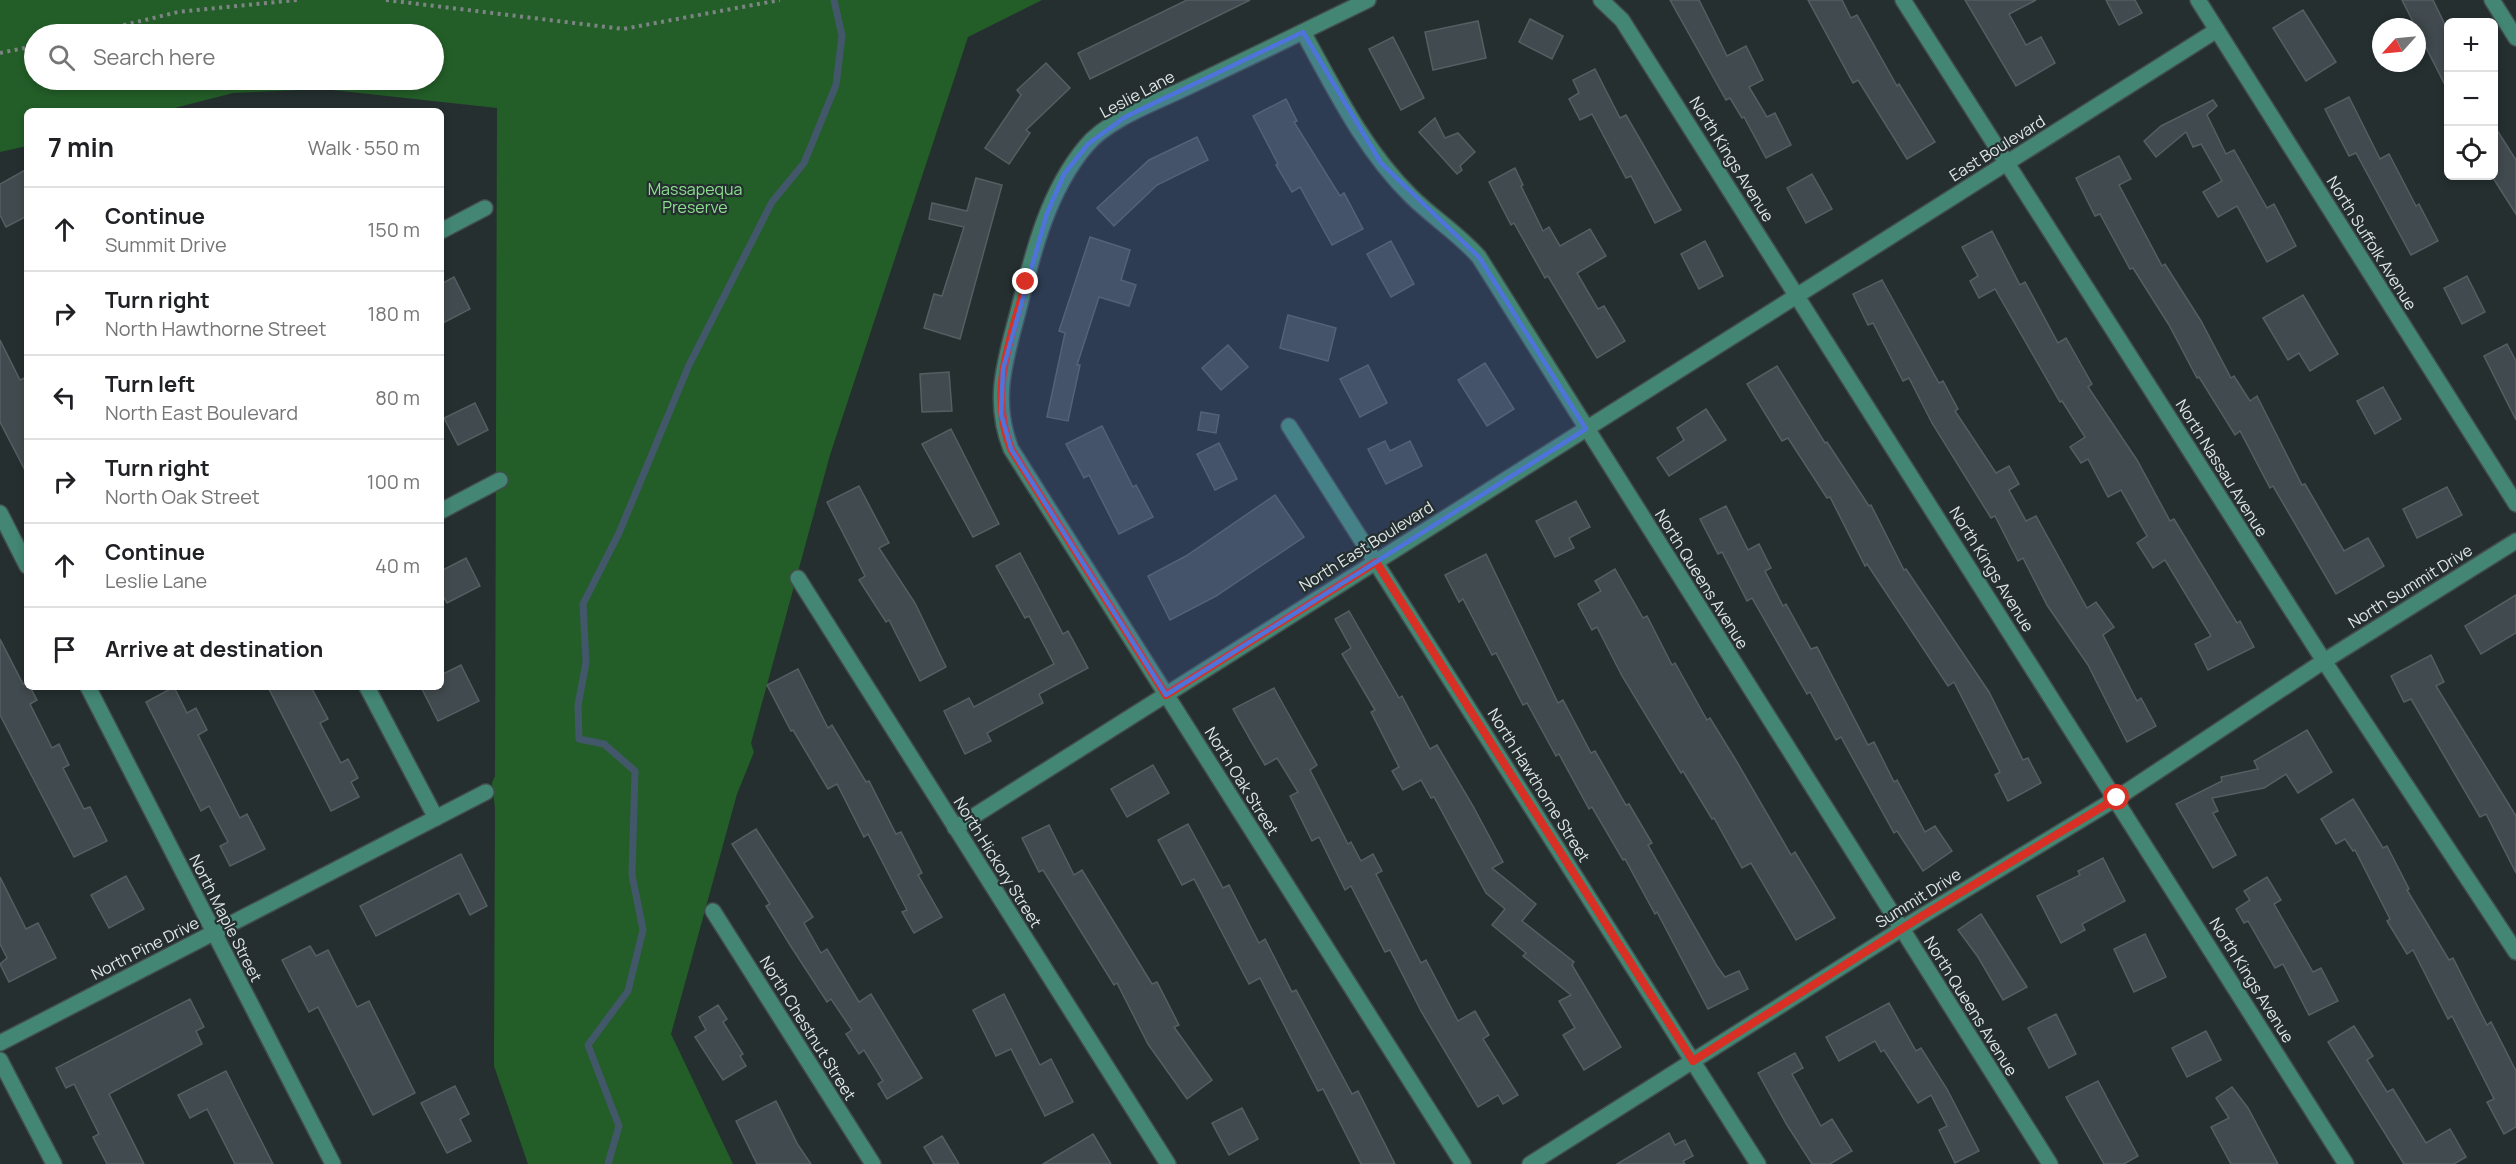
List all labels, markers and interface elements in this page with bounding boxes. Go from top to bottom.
north arrow [2372,18,2426,72]
map controls [2444,18,2498,180]
button: + [2444,18,2498,72]
search box [24,24,444,90]
icon: search [45,41,78,74]
text: Search here [93,42,215,72]
street label: Leslie Lane [1096,65,1178,123]
button: − [2444,72,2498,126]
street label: North Kings Avenue [1685,92,1779,226]
street label: East Boulevard [1945,110,2049,186]
button: locate [2444,126,2498,180]
text: 7 min [48,129,114,165]
text: Walk · 550 m [308,134,420,161]
street label: North Suffolk Avenue [2322,172,2422,314]
park label: Massapequa Preserve [648,178,742,218]
text: Continue [105,201,205,231]
icon: ahead [48,213,81,246]
text: 150 m [367,216,420,243]
text: Summit Drive [105,231,227,258]
route end [1012,268,1038,294]
text: Turn right [105,285,210,315]
icon: right [48,297,81,330]
text: 180 m [367,300,420,327]
text: North Hawthorne Street [105,315,327,342]
text: Turn left [105,369,195,399]
icon: left [48,381,81,414]
text: 80 m [375,384,420,411]
street label: North Nassau Avenue [2171,395,2273,541]
text: North East Boulevard [105,399,298,426]
text: Turn right [105,453,210,483]
icon: right [48,465,81,498]
text: 100 m [367,468,420,495]
text: North Oak Street [105,483,260,510]
street label: North East Boulevard [1295,496,1437,596]
street label: North Kings Avenue [1945,502,2039,636]
street label: North Queens Avenue [1650,505,1754,653]
text: Continue [105,537,205,567]
street label: North Summit Drive [2344,539,2476,633]
icon: ahead [48,549,81,582]
text: 40 m [375,552,420,579]
text: Leslie Lane [105,567,207,594]
icon: arrive [48,633,81,666]
text: Arrive at destination [105,634,323,664]
street label: North Hawthorne Street [1483,704,1595,866]
street label: North Oak Street [1200,723,1284,839]
route start [2103,784,2129,810]
street label: North Hickory Street [949,792,1047,932]
street label: North Maple Street [184,850,268,986]
street label: Summit Drive [1871,863,1965,933]
street label: North Pine Drive [87,911,203,985]
street label: North Kings Avenue [2205,913,2299,1047]
street label: North Queens Avenue [1919,932,2023,1080]
street label: North Chestnut Street [755,952,861,1104]

